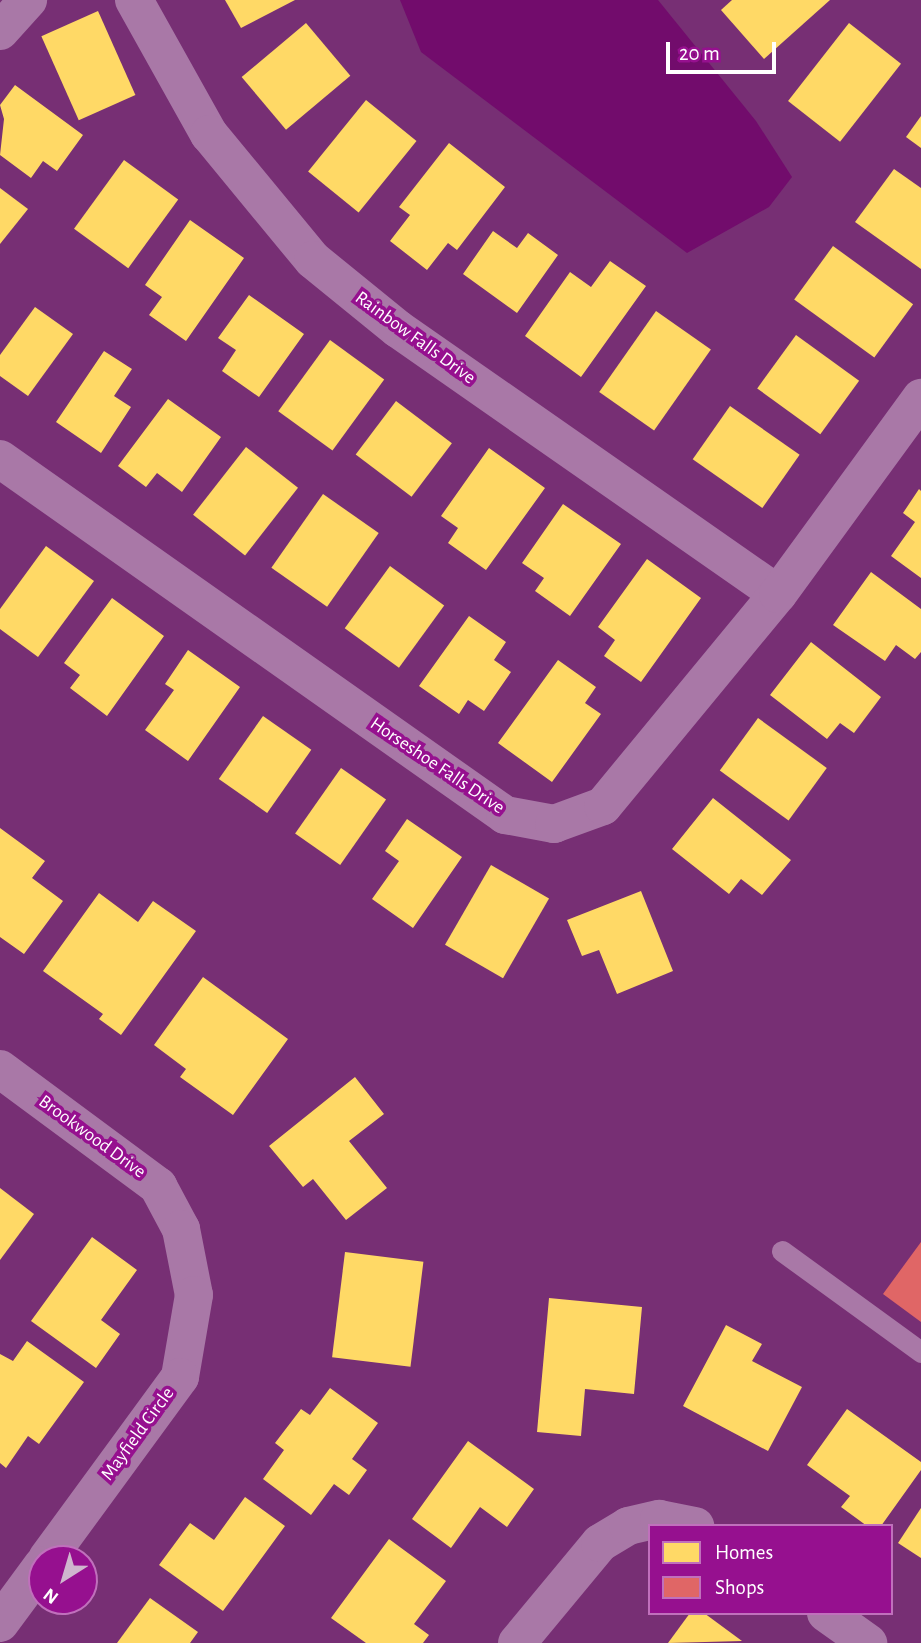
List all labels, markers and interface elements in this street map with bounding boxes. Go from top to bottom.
scale bar [669,28,779,72]
text: 20 m [679,43,720,64]
street label: Rainbow Falls Drive [350,287,480,389]
street label: Horseshoe Falls Drive [365,713,509,819]
street label: Brookwood Drive [34,1090,150,1184]
street label: Mayfield Circle [97,1383,179,1485]
legend [648,1524,893,1615]
text: Homes [715,1542,773,1563]
north arrow [28,1545,98,1615]
text: Shops [715,1577,764,1598]
text: N [40,1584,62,1607]

